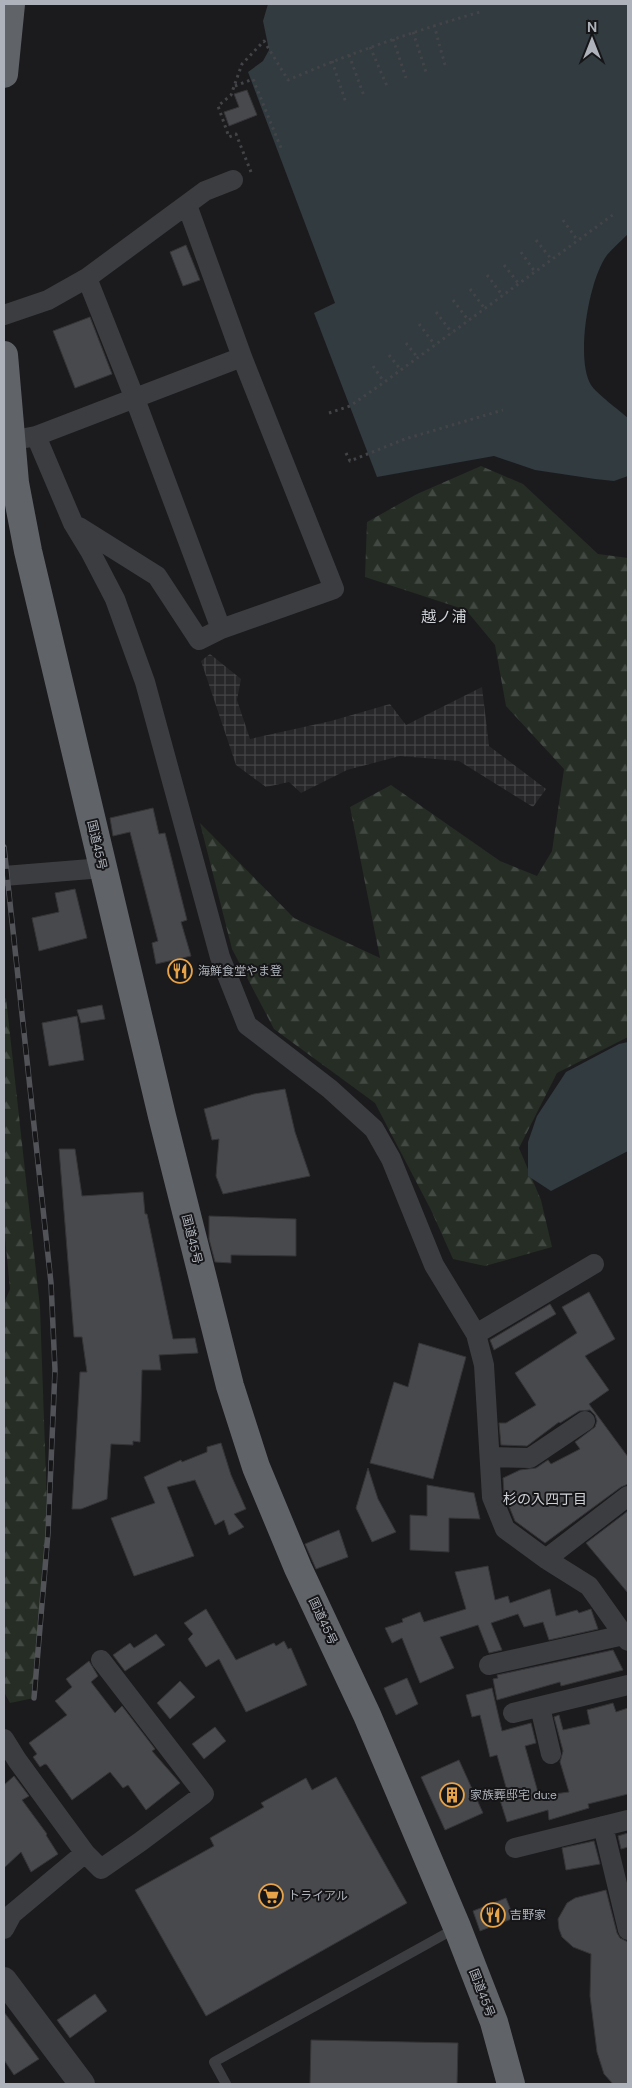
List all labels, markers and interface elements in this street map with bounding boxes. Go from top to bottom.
north arrow [567,15,617,65]
text: N [587,18,597,36]
district label: 越ノ浦 [420,607,467,627]
street label: 国道45号 [84,819,110,871]
restaurant icon: 海鮮食堂やま登 [167,958,193,984]
place label: 海鮮食堂やま登 [198,963,282,979]
street label: 国道45号 [178,1213,206,1265]
district label: 杉の入四丁目 [503,1490,587,1508]
street label: 国道45号 [305,1595,341,1647]
building icon: 家族葬邸宅 du:e [439,1782,465,1808]
place label: 家族葬邸宅 du:e [470,1787,557,1803]
supermarket icon: トライアル [258,1883,284,1909]
place label: トライアル [288,1888,348,1904]
restaurant icon: 吉野家 [480,1902,506,1928]
place label: 吉野家 [510,1907,546,1923]
street label: 国道45号 [465,1967,499,2019]

